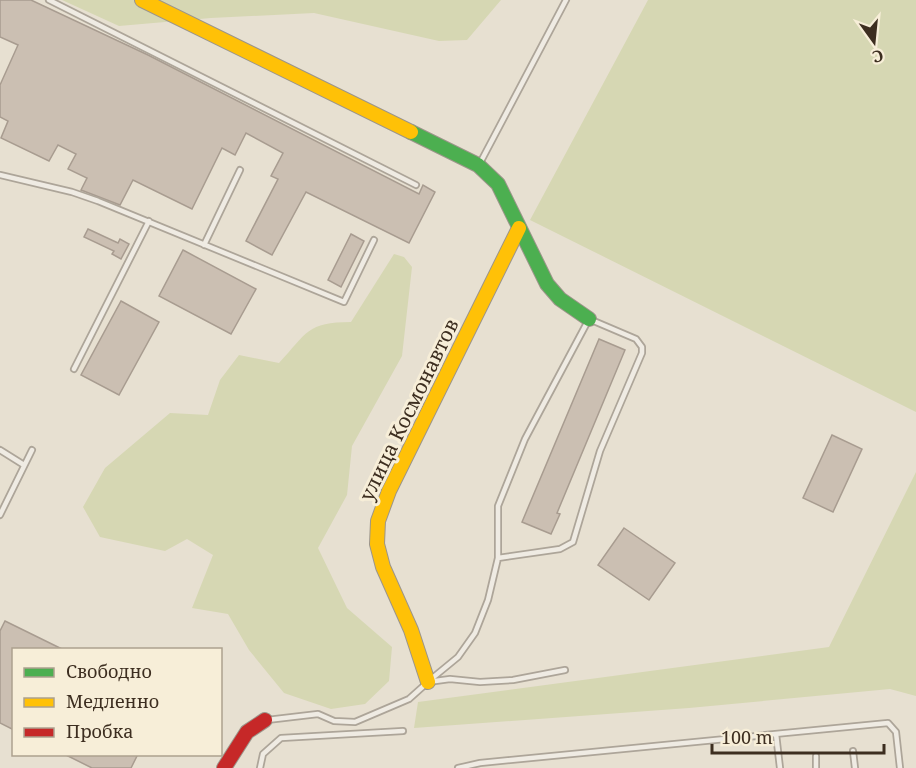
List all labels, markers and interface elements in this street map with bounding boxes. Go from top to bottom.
north arrow [844,12,904,72]
text: С [870,45,886,68]
street label: улица Космонавтов [353,314,464,505]
legend [12,648,222,756]
text: Свободно [66,659,152,683]
text: Медленно [66,689,159,713]
scale bar [712,717,884,755]
text: Пробка [66,719,133,743]
text: 100 m [721,725,773,749]

